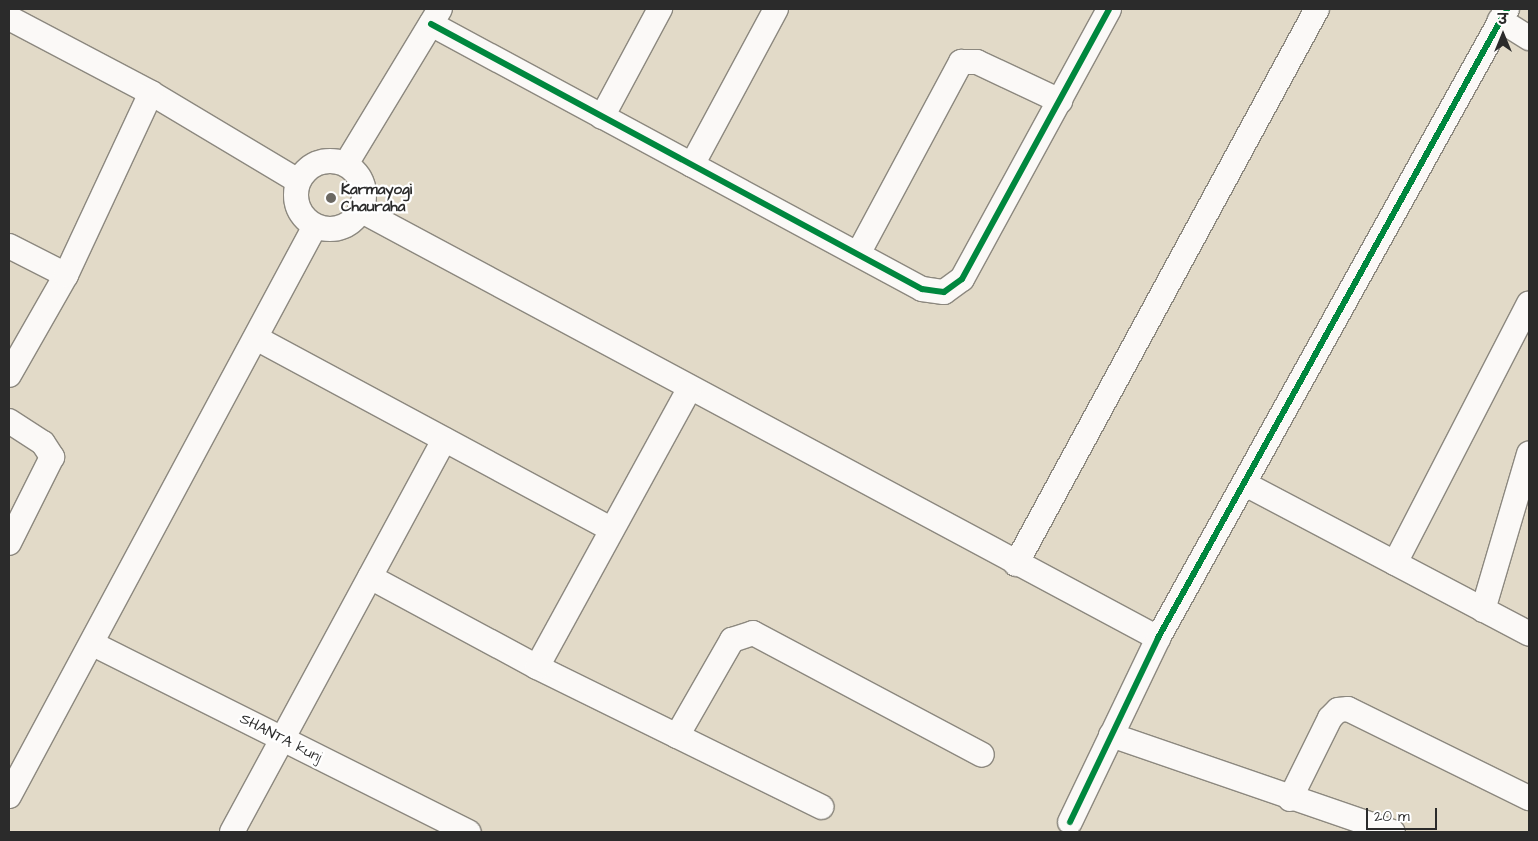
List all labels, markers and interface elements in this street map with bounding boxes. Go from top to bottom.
north arrow [1478,10,1528,60]
text: उ [1498,10,1508,30]
place label: Karmayogi Chauraha [341,180,412,215]
marker: Karmayogi Chauraha [325,192,337,204]
street label: SHANTA kunj [237,710,325,766]
scale bar [1368,798,1439,830]
text: 20 m [1374,806,1410,827]

